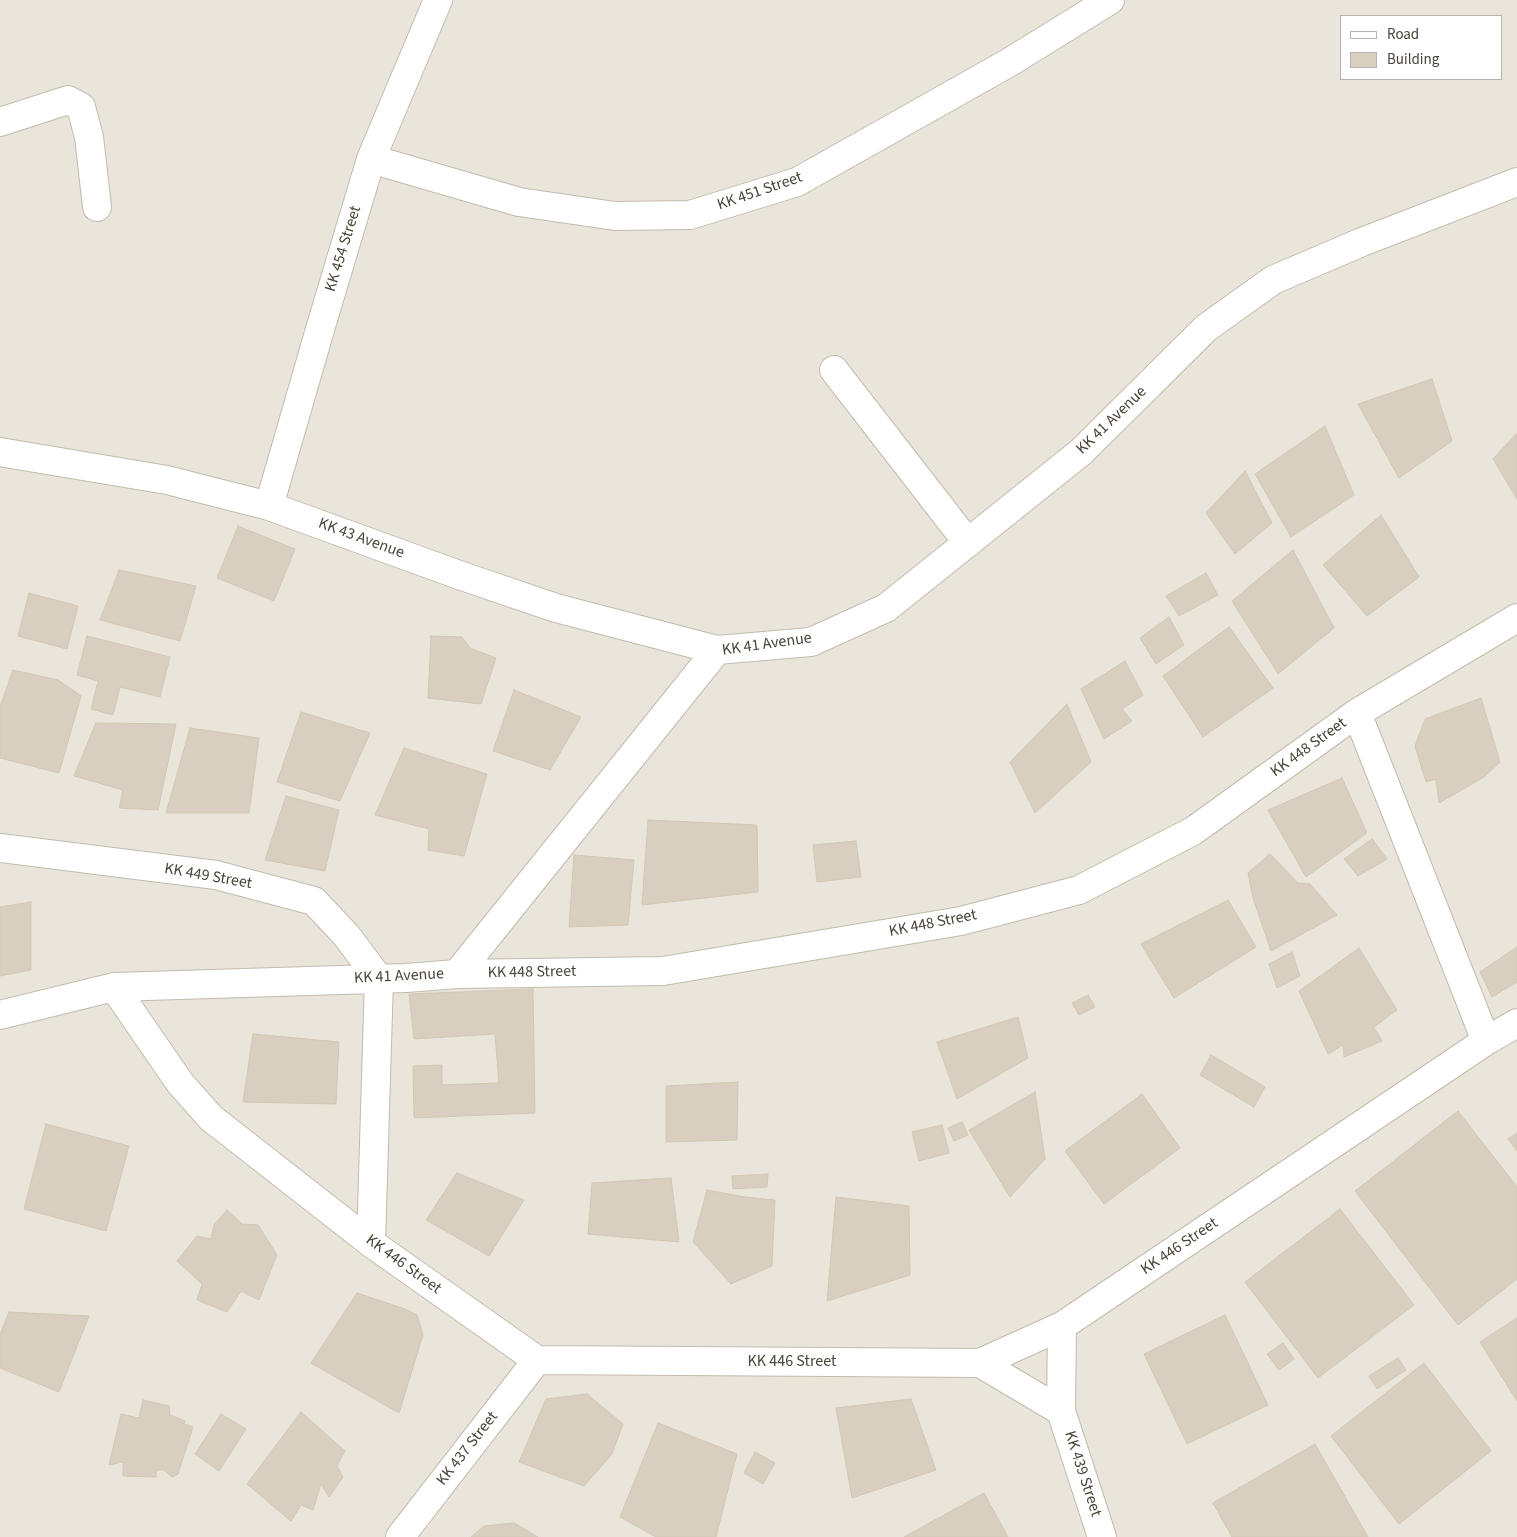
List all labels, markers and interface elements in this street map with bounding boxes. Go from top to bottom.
legend [1340,15,1502,80]
text: Road [1387,24,1419,45]
text: Building [1387,49,1439,70]
street label: KK 451 Street [715,168,805,216]
street label: KK 454 Street [322,204,366,294]
street label: KK 41 Avenue [1073,383,1151,459]
street label: KK 43 Avenue [315,515,407,563]
street label: KK 41 Avenue [721,629,813,661]
street label: KK 448 Street [1267,714,1351,782]
street label: KK 449 Street [163,860,253,894]
street label: KK 448 Street [888,906,978,942]
street label: KK 448 Street [487,963,577,983]
street label: KK 41 Avenue [353,965,445,989]
street label: KK 446 Street [1138,1214,1222,1280]
street label: KK 446 Street [361,1231,445,1299]
street label: KK 446 Street [748,1352,836,1372]
street label: KK 437 Street [433,1408,503,1490]
street label: KK 439 Street [1059,1429,1105,1519]

